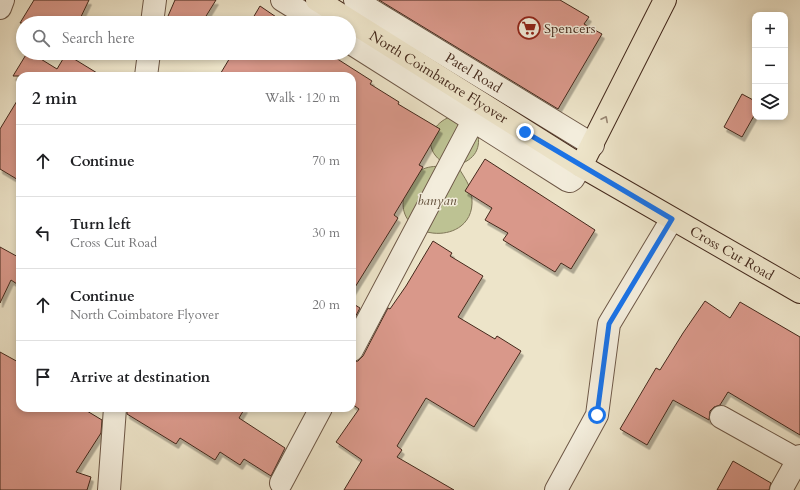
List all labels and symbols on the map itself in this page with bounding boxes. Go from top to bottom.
supermarket icon: Spencers [516,15,542,41]
place label: Spencers [544,19,596,38]
street label: North Coimbatore Flyover [366,26,513,128]
street label: Patel Road [442,48,506,97]
one-way arrow [601,116,608,123]
route end [516,123,534,141]
park label: banyan [417,191,457,210]
street label: Cross Cut Road [686,221,778,285]
route start [588,406,606,424]

